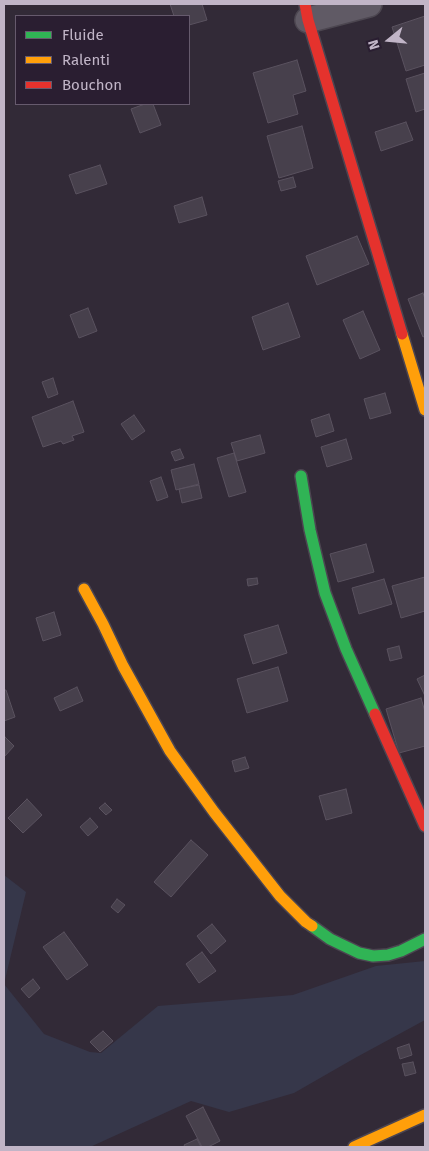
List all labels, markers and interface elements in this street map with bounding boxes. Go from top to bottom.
legend [15,15,190,105]
north arrow [364,15,414,65]
text: Fluide [62,26,104,44]
text: N [365,38,384,51]
text: Ralenti [62,51,110,69]
text: Bouchon [62,76,122,94]

